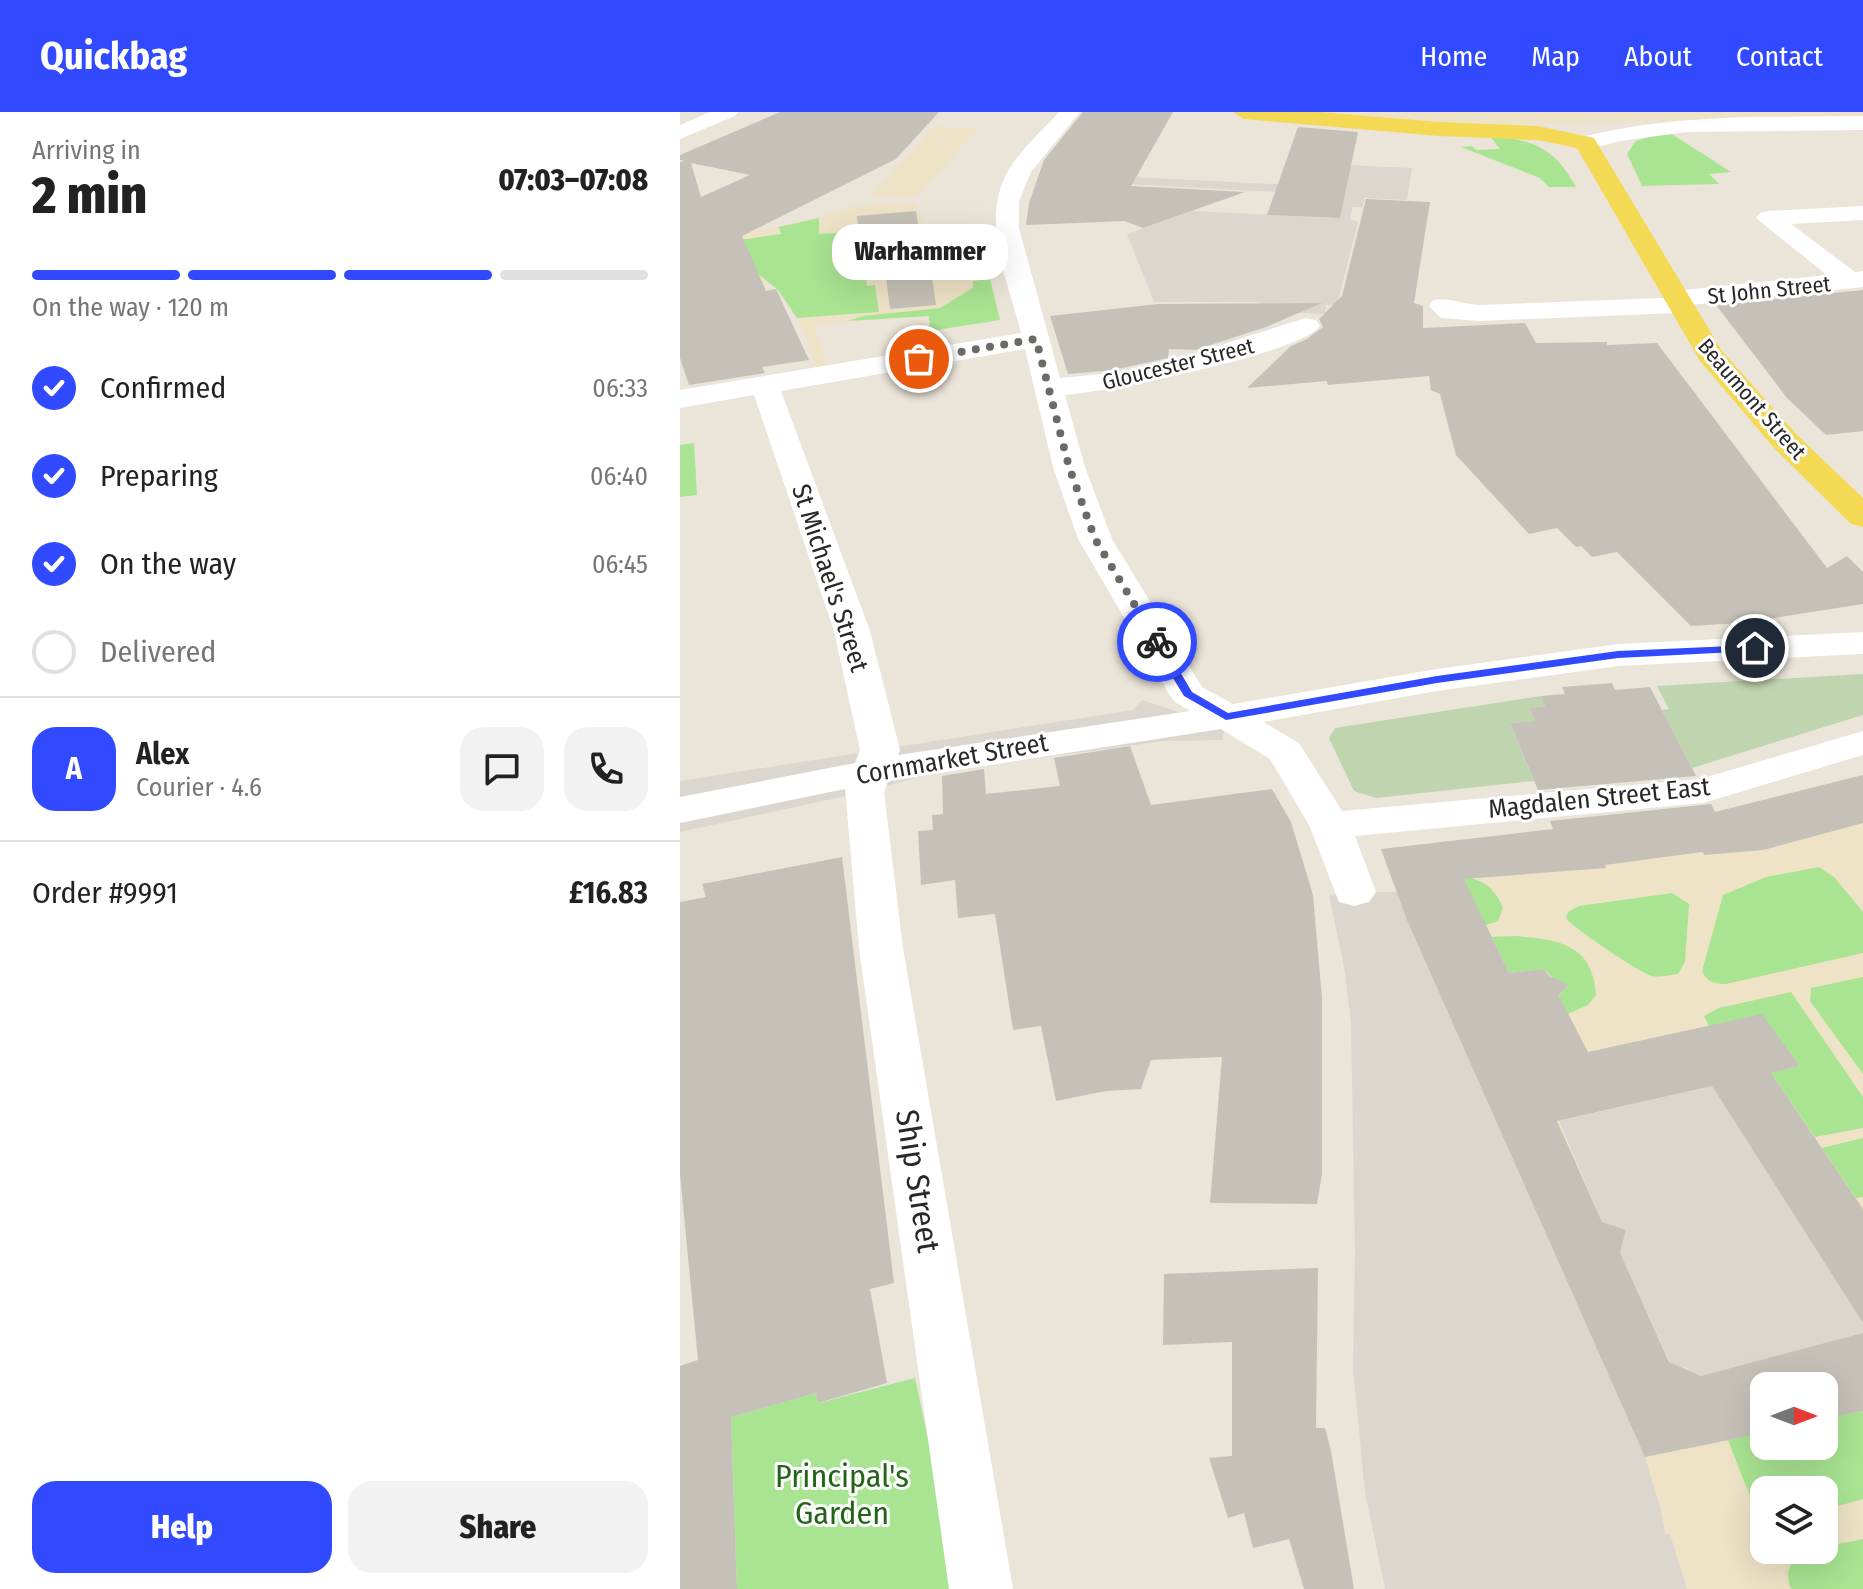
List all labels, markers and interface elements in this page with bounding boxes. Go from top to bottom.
text: Quickbag [40,33,187,79]
text: Home [1420,40,1487,73]
text: Map [1531,40,1580,73]
text: About [1624,40,1692,73]
text: Contact [1736,40,1823,73]
text: Arriving in [32,135,141,166]
text: 07:03–07:08 [498,162,648,198]
text: 2 min [32,164,147,227]
callout: Warhammer [831,223,1007,279]
text: Warhammer [854,236,986,267]
street label: St John Street [1706,270,1833,310]
text: On the way · 120 m [32,292,229,323]
pin [885,325,953,393]
street label: Gloucester Street [1099,332,1257,396]
street label: Beaumont Street [1692,333,1812,466]
icon: bag [897,337,941,381]
icon: check [32,366,76,410]
text: Confirmed [100,370,226,406]
text: 06:33 [592,373,648,404]
icon: check [32,454,76,498]
text: Preparing [100,458,218,494]
text: 06:40 [590,461,648,492]
street label: St Michael's Street [785,480,875,676]
icon: check [32,542,76,586]
text: On the way [100,546,236,582]
text: 06:45 [592,549,648,580]
courier [1117,602,1197,682]
pin [1721,614,1789,682]
icon: bike [1135,620,1179,664]
icon: home [1733,626,1777,670]
text: Delivered [100,634,216,670]
button: chat [460,727,544,811]
button: phone [564,727,648,811]
street label: Cornmarket Street [854,727,1051,791]
text: Alex [136,736,189,772]
text: A [66,751,82,787]
street label: Magdalen Street East [1487,771,1712,825]
text: Courier · 4.6 [136,772,262,803]
text: Order #9991 [32,875,178,911]
text: £16.83 [569,875,648,911]
street label: Ship Street [888,1107,948,1256]
north arrow [1750,1372,1838,1460]
map controls [1750,1372,1838,1564]
park label: Principal's Garden [775,1457,909,1532]
button: layers [1750,1476,1838,1564]
button: Help [32,1481,332,1573]
button: Share [348,1481,648,1573]

